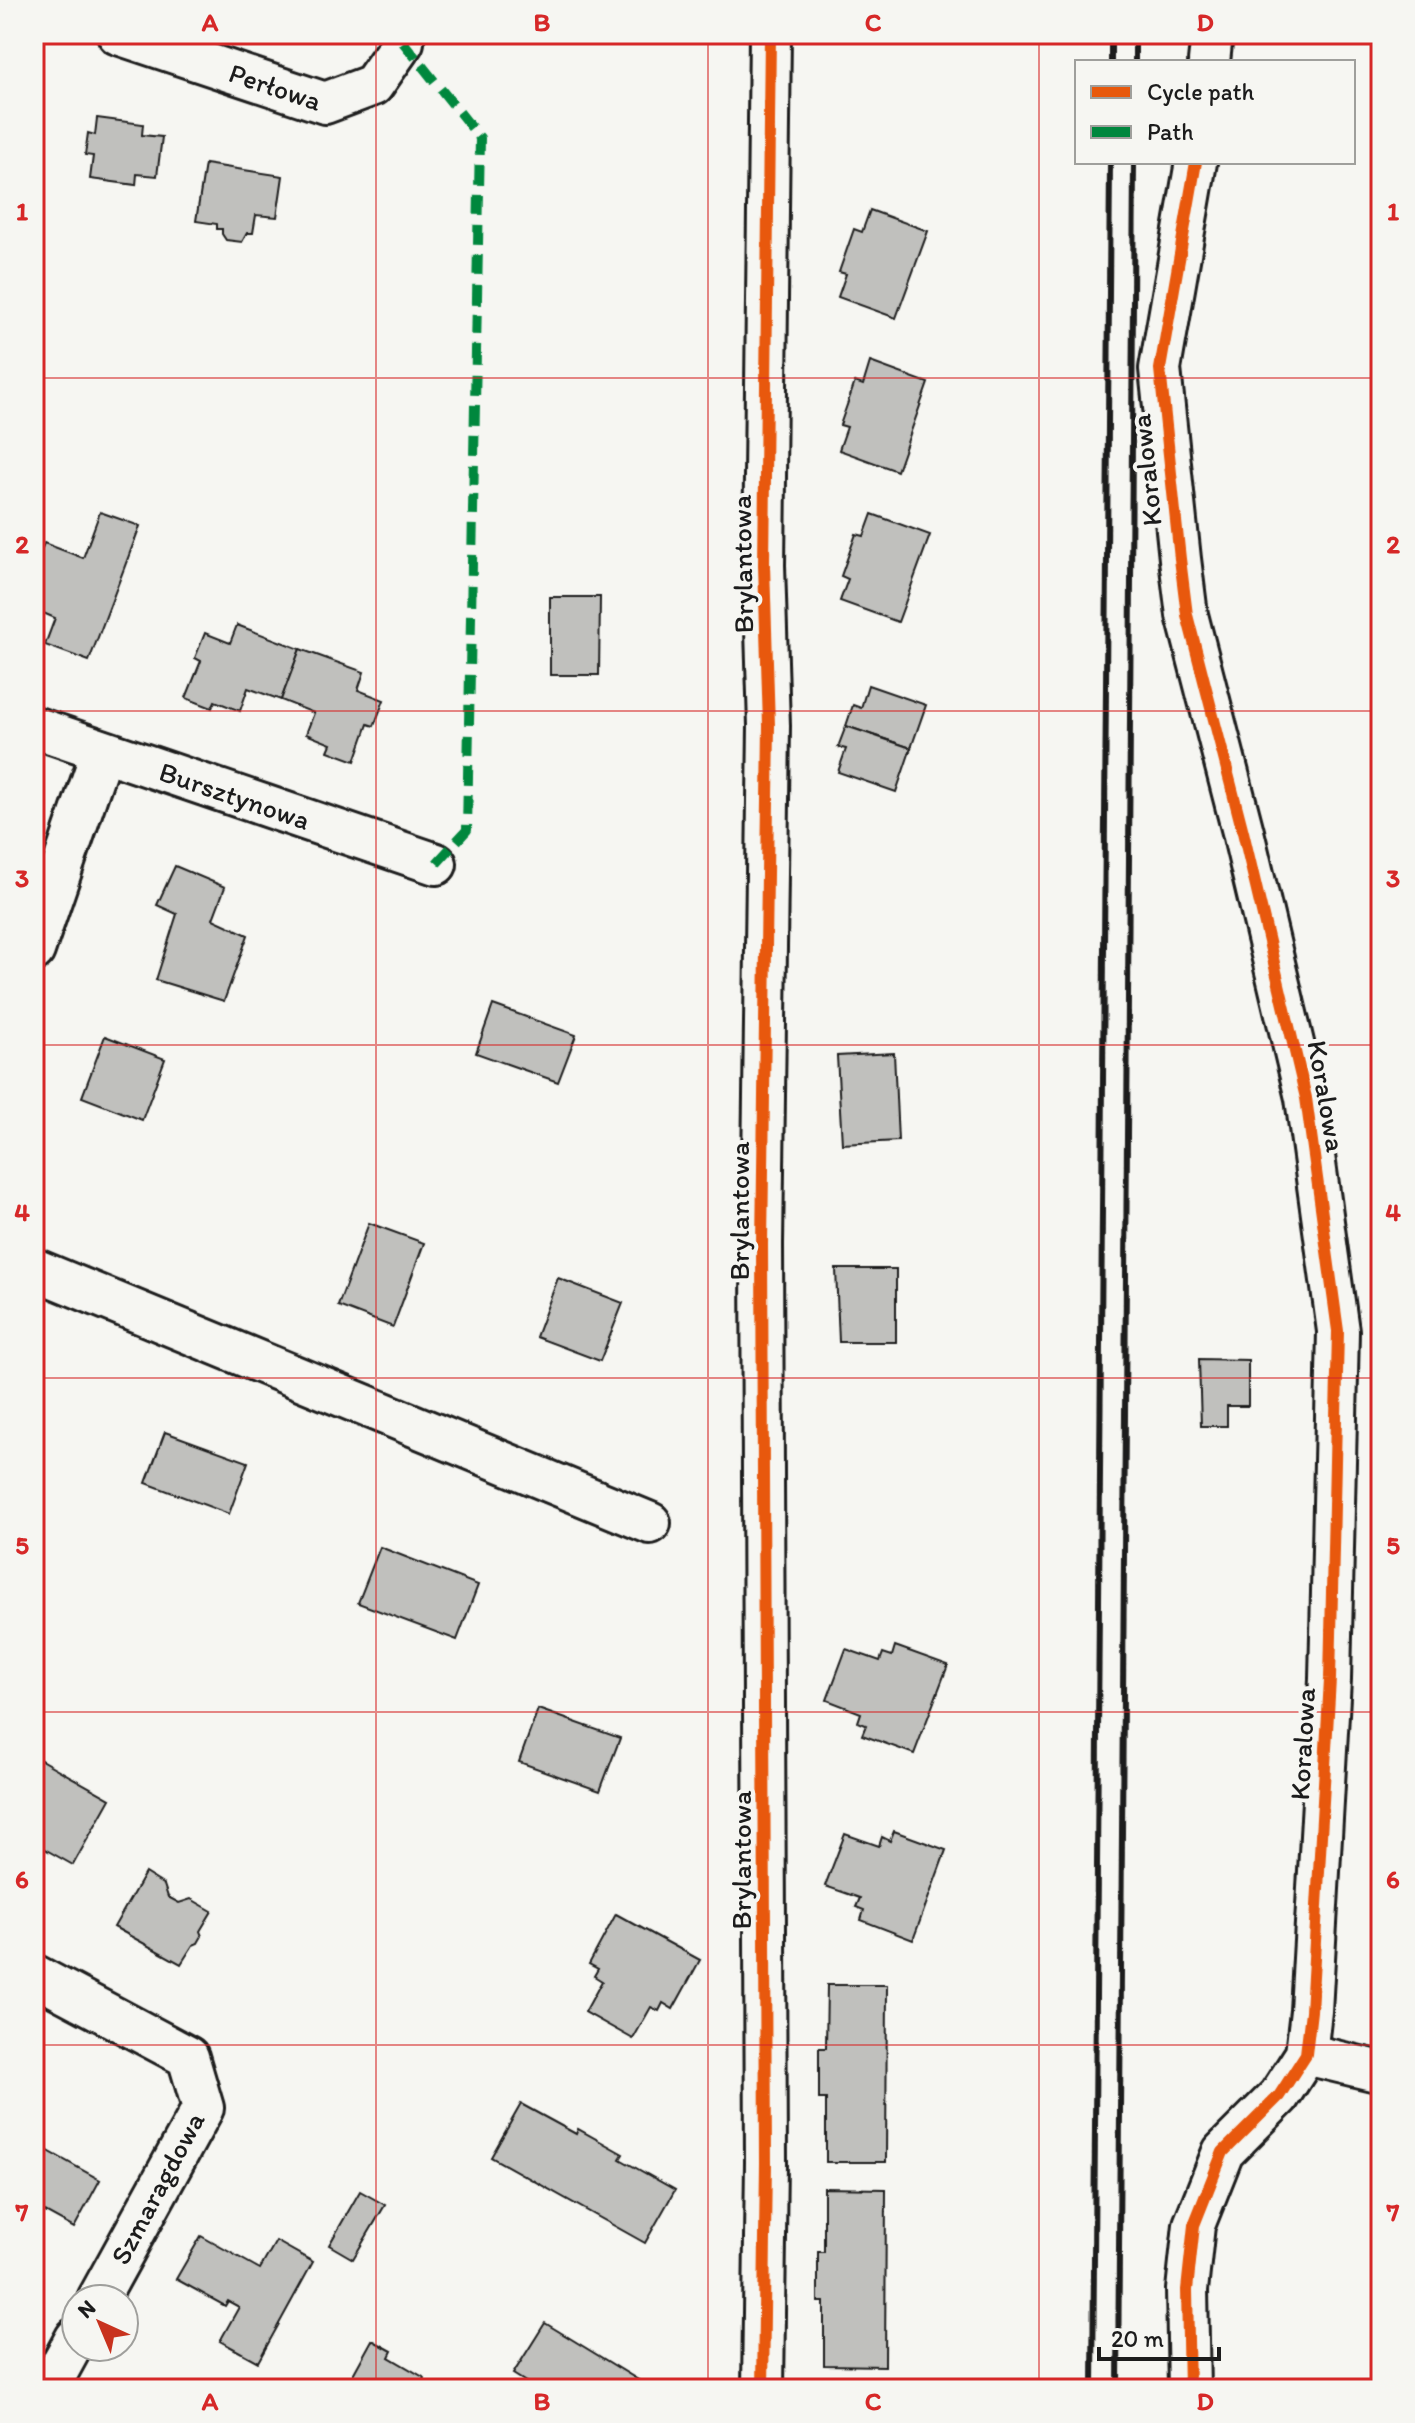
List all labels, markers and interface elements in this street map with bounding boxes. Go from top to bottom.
text: A [201,6,219,38]
text: B [534,6,551,38]
text: C [865,6,882,38]
text: D [1196,6,1214,38]
street label: Perłowa [225,55,327,118]
legend [1075,60,1355,164]
text: Cycle path [1147,77,1254,106]
text: Path [1147,117,1194,146]
text: 1 [16,195,28,227]
text: 1 [1387,195,1399,227]
street label: Koralowa [1123,412,1169,528]
street label: Brylantowa [724,494,760,634]
text: 2 [15,528,29,560]
text: 2 [1386,528,1400,560]
street label: Bursztynowa [155,754,315,837]
text: 3 [15,862,29,894]
text: 3 [1386,862,1400,894]
street label: Koralowa [1300,1038,1354,1155]
street label: Brylantowa [722,1141,756,1280]
text: 4 [14,1196,30,1228]
text: 4 [1385,1196,1401,1228]
text: 5 [15,1529,29,1561]
text: 5 [1386,1529,1400,1561]
street label: Koralowa [1282,1686,1322,1801]
street label: Brylantowa [724,1790,758,1929]
text: 6 [15,1863,29,1895]
text: 6 [1386,1863,1400,1895]
street label: Szmaragdowa [103,2106,212,2270]
text: 7 [15,2196,29,2228]
text: 7 [1386,2196,1400,2228]
north arrow [60,2283,140,2363]
text: N [72,2294,101,2324]
scale bar [1099,2311,1219,2361]
text: 20 m [1111,2324,1164,2353]
text: A [201,2385,219,2417]
text: B [534,2385,551,2417]
text: C [865,2385,882,2417]
text: D [1196,2385,1214,2417]

